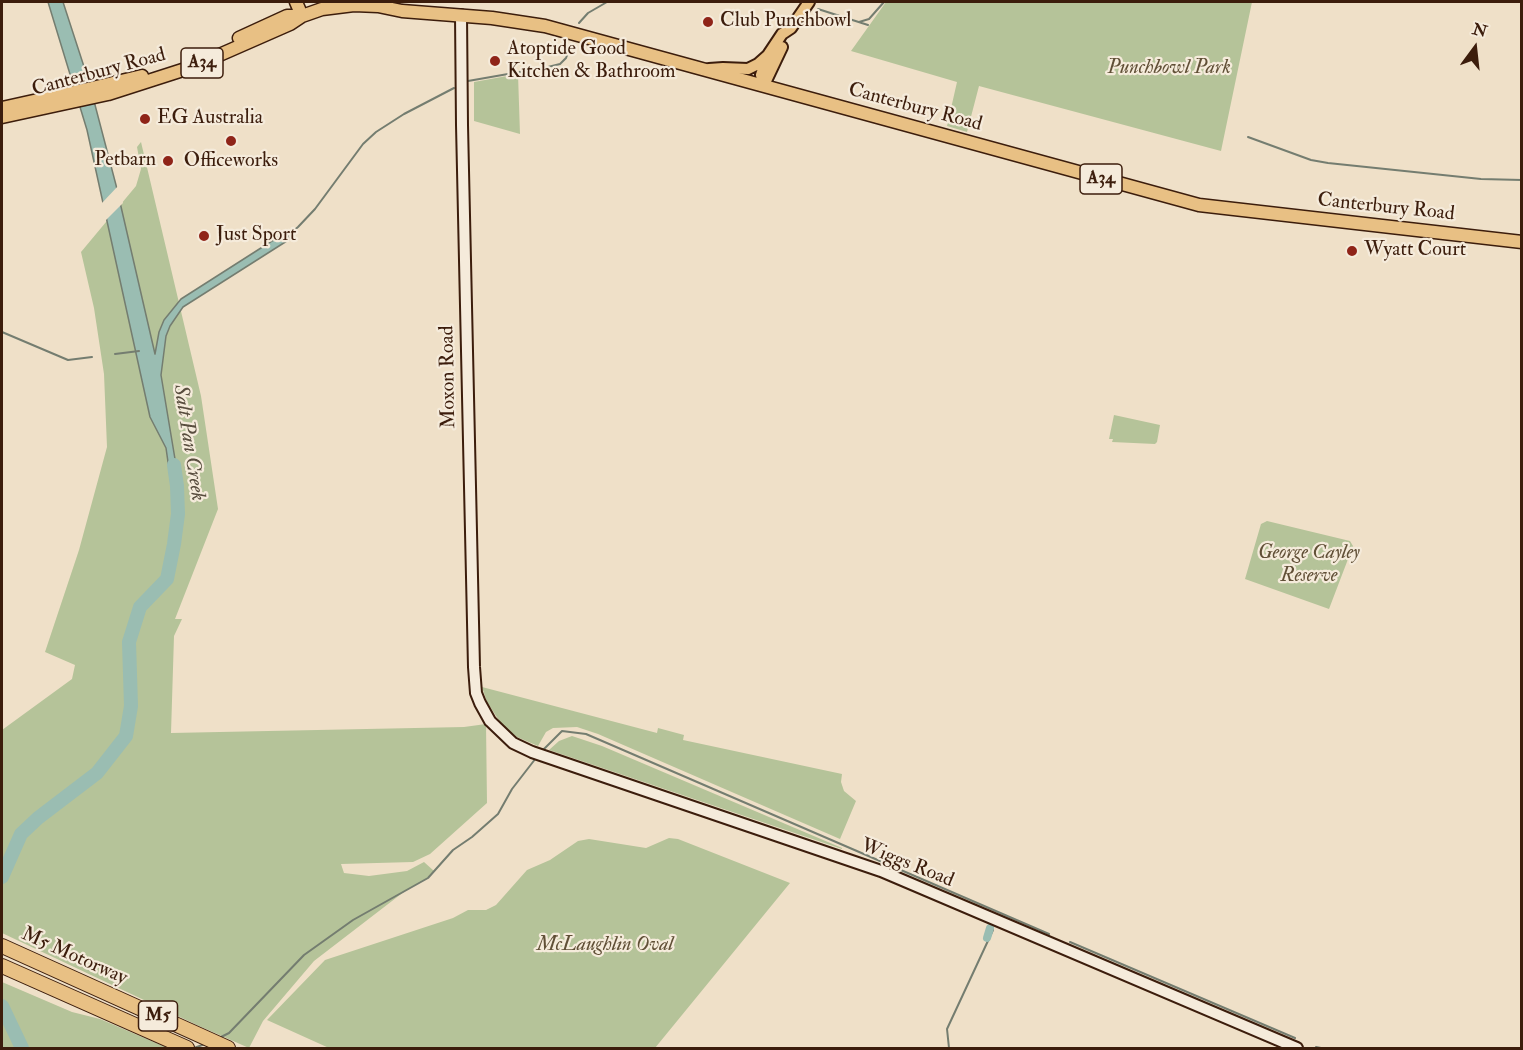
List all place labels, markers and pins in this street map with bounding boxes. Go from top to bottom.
place label: Club Punchbowl [720,10,851,34]
marker: Club Punchbowl [701,15,715,29]
place label: Atoptide Good Kitchen & Bathroom [507,38,675,85]
marker: Atoptide Good Kitchen & Bathroom [488,54,502,68]
place label: EG Australia [157,107,263,131]
marker: EG Australia [138,112,152,126]
marker: Officeworks [224,134,238,148]
place label: Petbarn [94,149,156,173]
place label: Officeworks [184,150,278,174]
marker: Petbarn [161,154,175,168]
place label: Just Sport [216,224,296,248]
marker: Just Sport [197,229,211,243]
place label: Wyatt Court [1364,239,1466,263]
marker: Wyatt Court [1345,244,1359,258]

